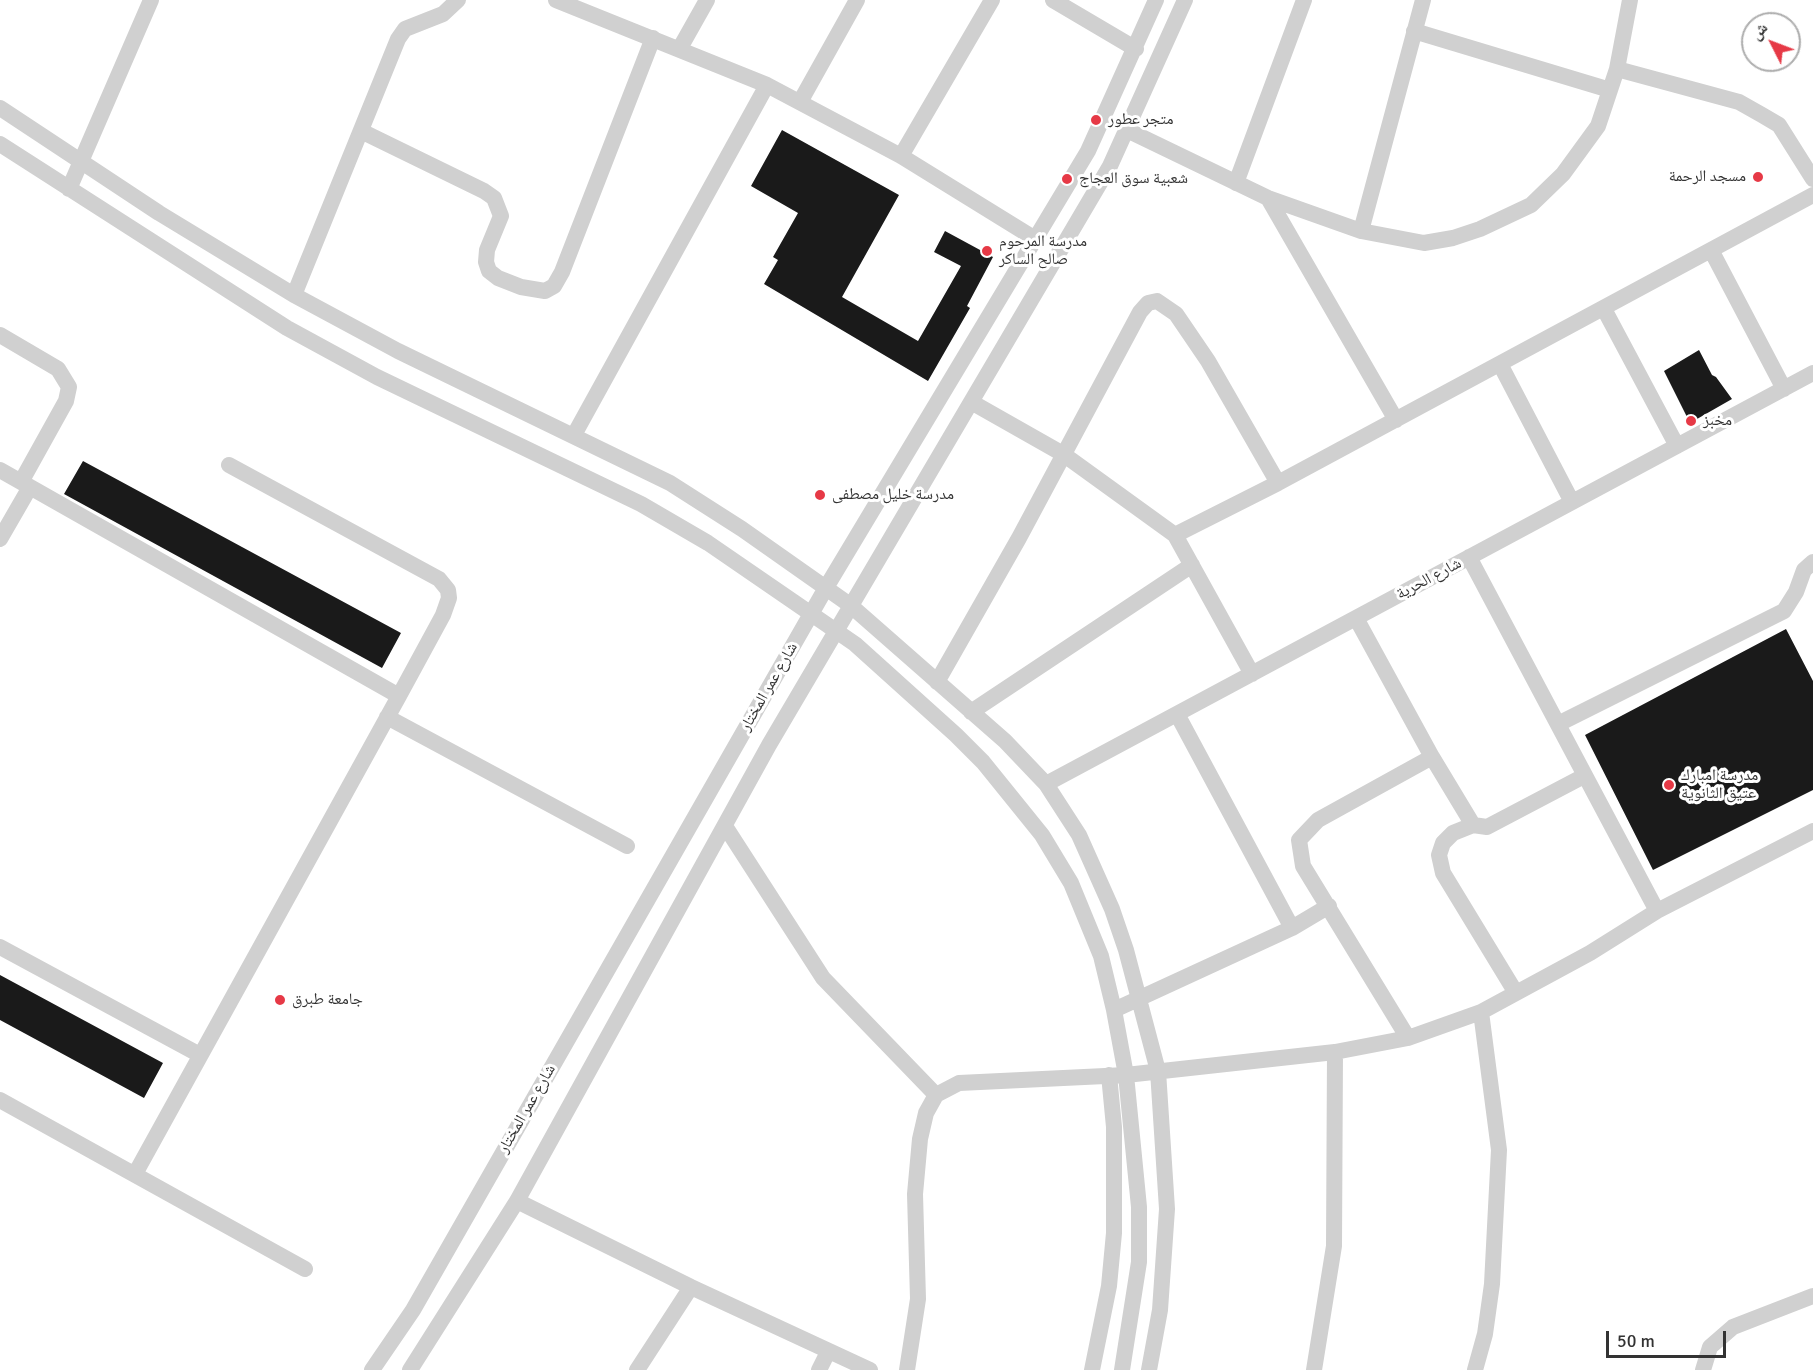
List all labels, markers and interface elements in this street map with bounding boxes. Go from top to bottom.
north arrow [1741,12,1801,72]
text: ش [1746,18,1772,44]
place label: متجر عطور [1108,110,1174,130]
marker: متجر عطور [1089,113,1103,127]
place label: مسجد الرحمة [1669,167,1746,187]
place label: شعبية سوق العجاج [1079,169,1188,189]
marker: مسجد الرحمة [1751,170,1765,184]
marker: شعبية سوق العجاج [1060,172,1074,186]
place label: مدرسة المرحوم صالح الساكر [999,232,1087,270]
marker: مدرسة المرحوم صالح الساكر [980,244,994,258]
place label: مخبز [1703,411,1732,431]
marker: مخبز [1684,414,1698,428]
place label: مدرسة خليل مصطفى [832,485,954,505]
marker: مدرسة خليل مصطفى [813,488,827,502]
street label: شارع الحرية [1393,554,1465,604]
street label: شارع عمر المختار [736,639,802,735]
place label: مدرسة امبارك عتيق الثانوية [1681,766,1758,804]
marker: مدرسة امبارك عتيق الثانوية [1662,778,1676,792]
place label: جامعة طبرق [292,990,363,1010]
marker: جامعة طبرق [273,993,287,1007]
street label: شارع عمر المختار [494,1061,560,1157]
scale bar [1609,1319,1729,1357]
text: 50 m [1617,1330,1655,1352]

